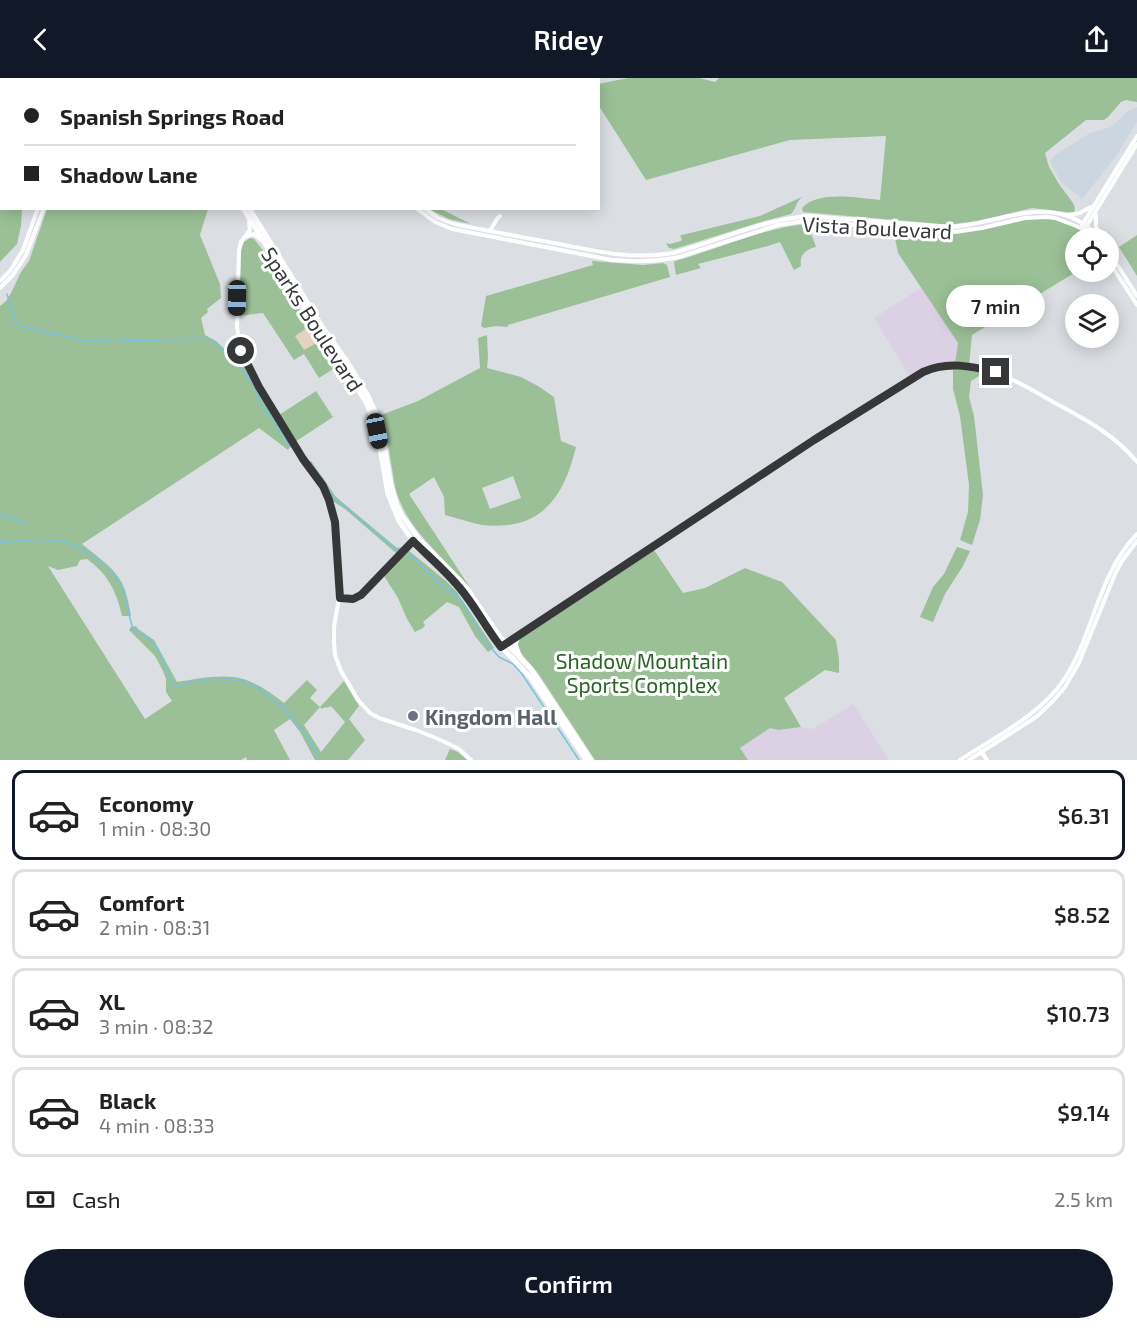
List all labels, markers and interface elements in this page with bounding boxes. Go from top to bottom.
icon: back [24,23,57,56]
text: Ridey [534,23,603,55]
icon: share [1080,23,1113,56]
text: Spanish Springs Road [60,103,284,129]
text: Shadow Lane [60,161,198,187]
street label: Vista Boulevard [801,211,953,243]
map controls [1065,228,1119,348]
button: locate [1065,228,1119,282]
street label: Sparks Boulevard [257,242,369,396]
car [228,280,246,316]
callout: 7 min [946,285,1046,327]
text: 7 min [971,294,1020,318]
button: layers [1065,294,1119,348]
route start [227,337,254,364]
route end [982,358,1009,385]
car [365,412,389,450]
park label: Shadow Mountain Sports Complex [556,648,728,697]
place label: Kingdom Hall [425,704,557,729]
marker: Kingdom Hall [406,709,420,723]
icon: car [27,788,81,842]
text: Economy [99,790,194,816]
text: $6.31 [1058,802,1110,828]
text: 1 min · 08:30 [99,816,211,840]
icon: car [27,887,81,941]
text: Comfort [99,889,184,915]
text: $8.52 [1054,901,1110,927]
text: 2 min · 08:31 [99,915,210,939]
icon: car [27,986,81,1040]
text: XL [99,988,125,1014]
text: $10.73 [1046,1000,1110,1026]
text: 3 min · 08:32 [99,1014,214,1038]
icon: car [27,1085,81,1139]
text: Black [99,1087,156,1113]
text: $9.14 [1057,1099,1110,1125]
text: 4 min · 08:33 [99,1113,215,1137]
icon: cash [24,1183,57,1216]
text: Cash [72,1186,121,1212]
text: 2.5 km [1054,1187,1113,1211]
button: Confirm [24,1249,1113,1318]

